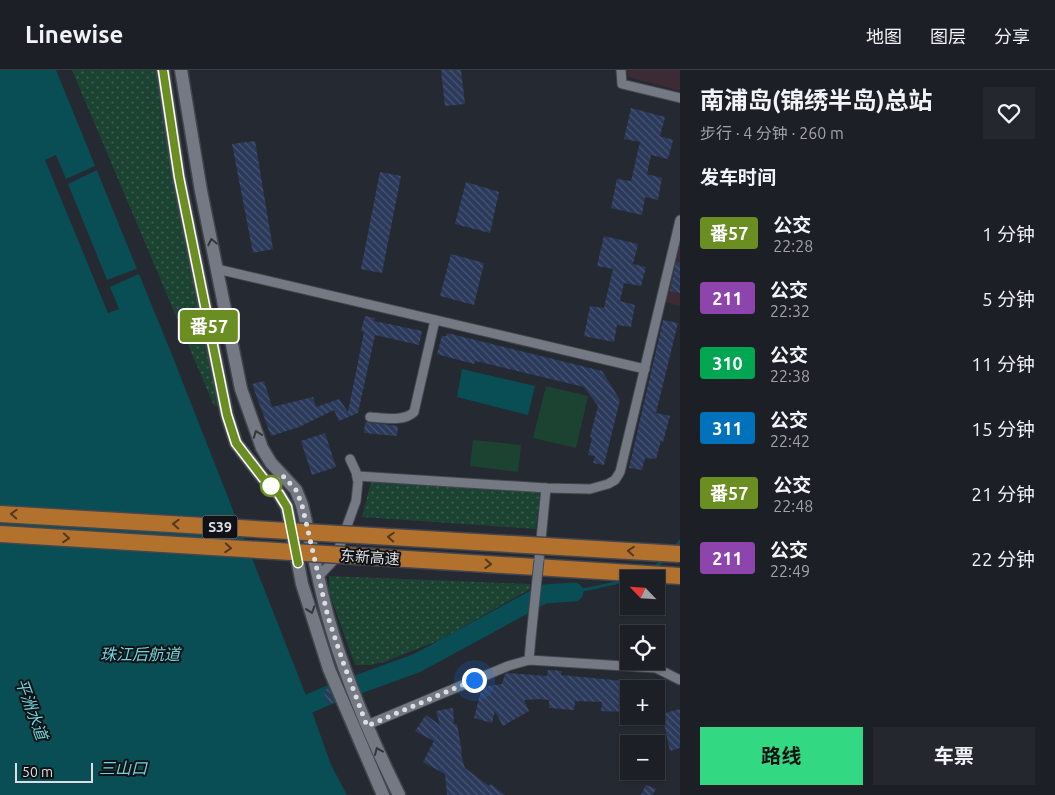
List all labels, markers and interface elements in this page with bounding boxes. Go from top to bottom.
text: Linewise [25,21,123,48]
text: 地图 [866,26,902,46]
text: 图层 [930,26,966,46]
text: 分享 [994,26,1030,46]
text: 南浦岛(锦绣半岛)总站 [700,87,933,114]
button: heart [983,87,1035,139]
text: 步行 · 4 分钟 · 260 m [700,124,844,142]
text: 发车时间 [700,166,776,188]
text: 公交 [773,214,811,236]
text: 番57 [710,223,748,243]
text: 1 分钟 [982,223,1035,245]
text: 22:28 [773,237,813,255]
one-way arrow [207,238,217,247]
text: 公交 [770,279,808,301]
text: 211 [712,288,743,308]
text: 5 分钟 [982,288,1035,310]
text: 22:32 [770,302,810,320]
line badge: 番57 [180,310,238,342]
text: 番57 [190,316,228,336]
text: 公交 [770,344,808,366]
text: 310 [712,353,743,373]
text: 11 分钟 [971,353,1035,375]
text: 22:38 [770,367,810,385]
text: 公交 [770,409,808,431]
text: 311 [712,418,743,438]
text: 15 分钟 [971,418,1035,440]
one-way arrow [253,430,263,439]
text: 22:42 [770,432,810,450]
text: 公交 [773,474,811,496]
unlabelled marker [260,475,282,497]
text: 番57 [710,483,748,503]
text: 21 分钟 [971,483,1035,505]
text: 22:48 [773,497,813,515]
one-way arrow [10,509,18,520]
road number: S39 [202,516,238,538]
one-way arrow [172,518,180,529]
one-way arrow [386,531,394,542]
one-way arrow [62,533,70,544]
text: 公交 [770,539,808,561]
one-way arrow [225,543,233,554]
street label: 东新高速 [339,546,401,568]
one-way arrow [627,546,635,557]
text: 211 [712,548,743,568]
text: 22 分钟 [971,548,1035,570]
one-way arrow [484,559,492,570]
text: 22:49 [770,562,810,580]
north arrow [620,570,665,615]
map controls [620,570,665,780]
one-way arrow [305,605,315,614]
button: locate [620,625,665,670]
water label: 珠江后航道 [100,645,182,663]
your location [462,668,487,693]
water label: 平洲水道 [13,676,52,744]
button: + [620,680,665,725]
button: 路线 [700,727,863,785]
button: 车票 [873,727,1035,785]
button: − [620,735,665,780]
one-way arrow [374,747,385,756]
water label: 三山口 [99,759,148,777]
scale bar [15,760,92,783]
text: 50 m [22,764,53,780]

